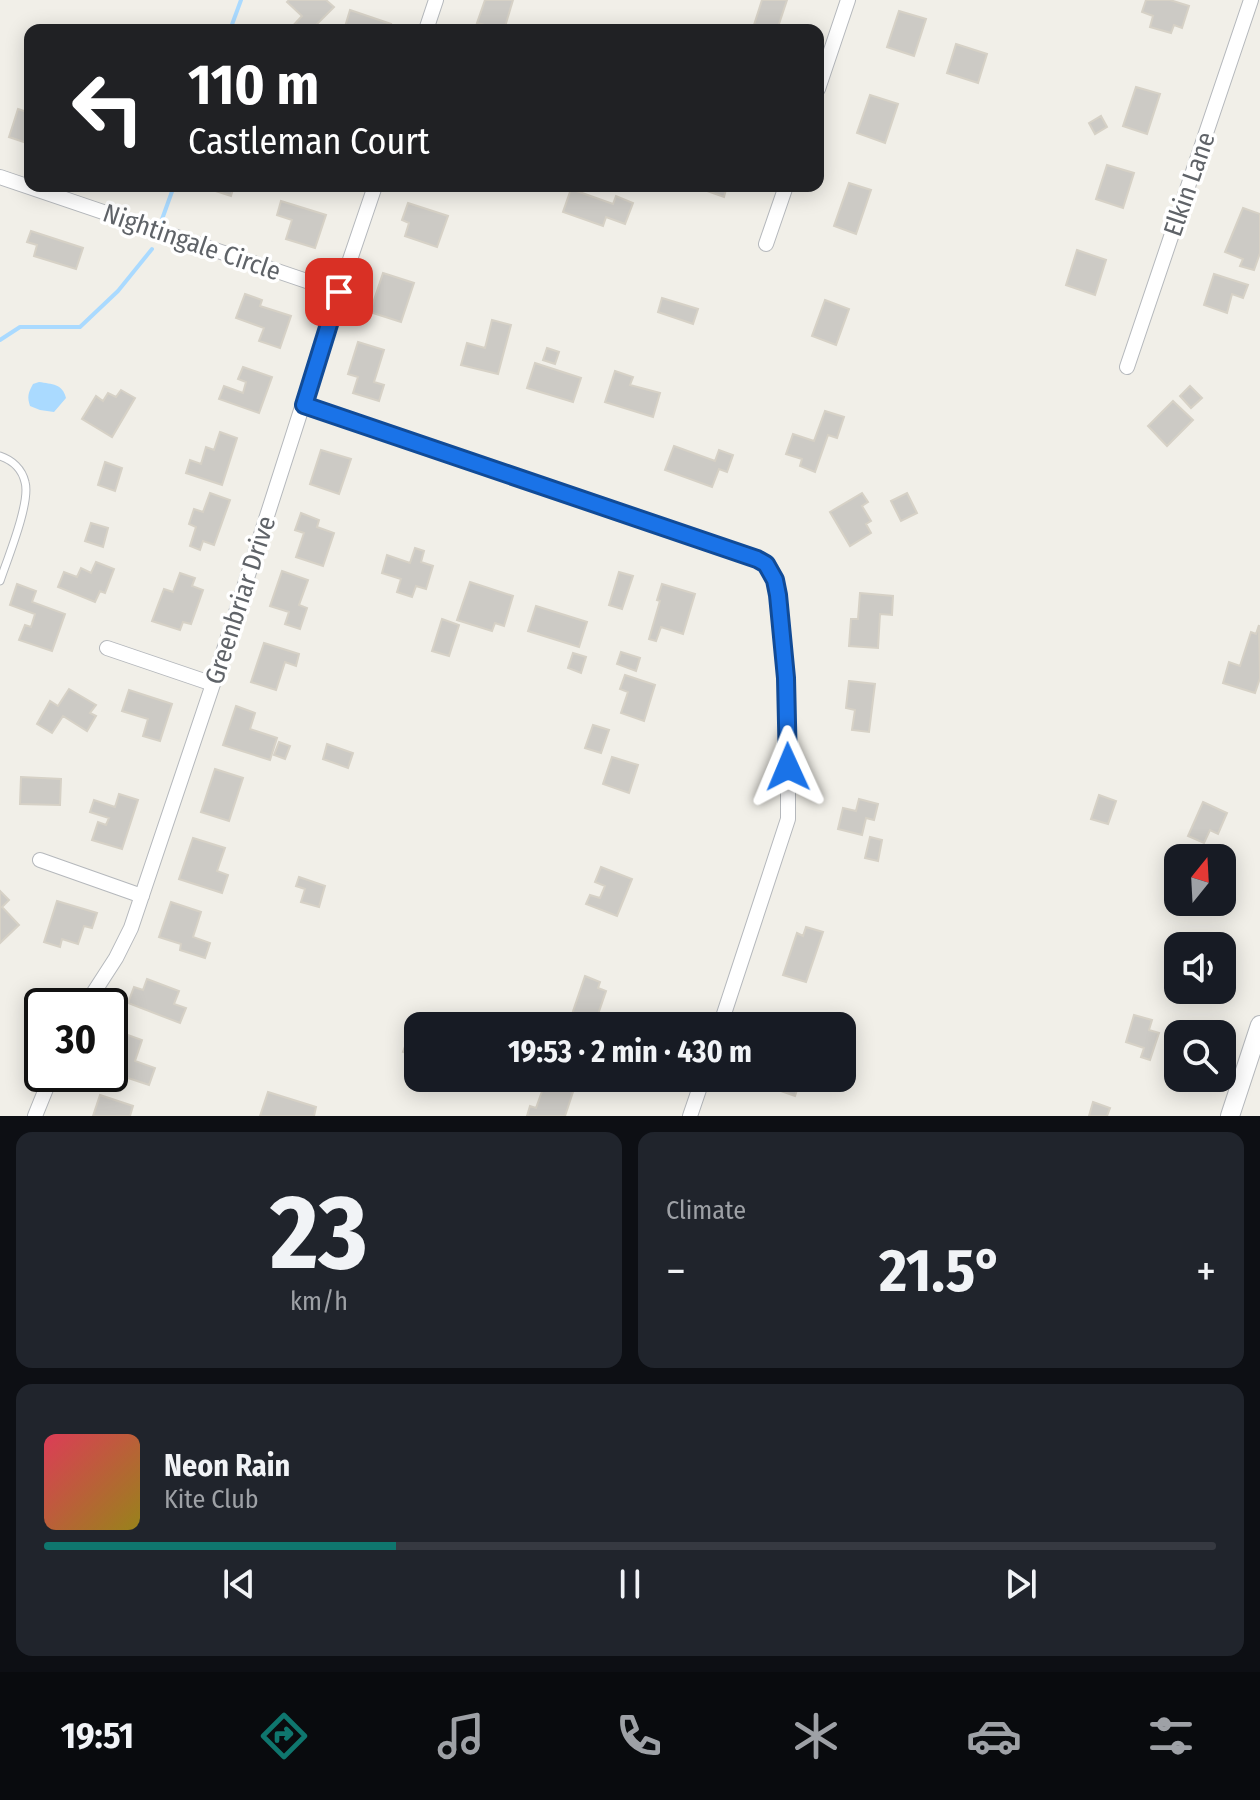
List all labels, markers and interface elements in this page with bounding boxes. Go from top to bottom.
text: 110 m [188,52,319,119]
icon: left [56,56,160,160]
text: Castleman Court [188,120,430,164]
street label: Elkin Lane [1157,128,1222,240]
street label: Nightingale Circle [99,198,285,287]
pin [305,258,373,326]
icon: arrive [317,270,361,314]
street label: Greenbriar Drive [199,512,282,688]
position arrow [746,725,830,809]
north arrow [1164,844,1236,916]
map controls [1164,844,1236,1092]
button: sound [1164,932,1236,1004]
speed limit sign: 30 [24,988,128,1092]
button: search [1164,1020,1236,1092]
text: 19:53 · 2 min · 430 m [508,1034,752,1070]
text: 23 [270,1171,368,1296]
text: Climate [666,1195,746,1226]
text: 21.5° [879,1235,1003,1307]
text: − [666,1245,686,1298]
text: + [1196,1245,1216,1298]
text: km/h [290,1286,348,1317]
text: Neon Rain [164,1448,290,1484]
text: Kite Club [164,1484,259,1515]
icon: previous [217,1562,261,1606]
icon: pause [608,1562,652,1606]
icon: next [999,1562,1043,1606]
icon: directions [256,1708,312,1764]
icon: music [433,1708,489,1764]
icon: phone [611,1708,667,1764]
icon: climate [788,1708,844,1764]
icon: car [966,1708,1022,1764]
icon: filters [1143,1708,1199,1764]
text: 19:51 [61,1714,134,1758]

